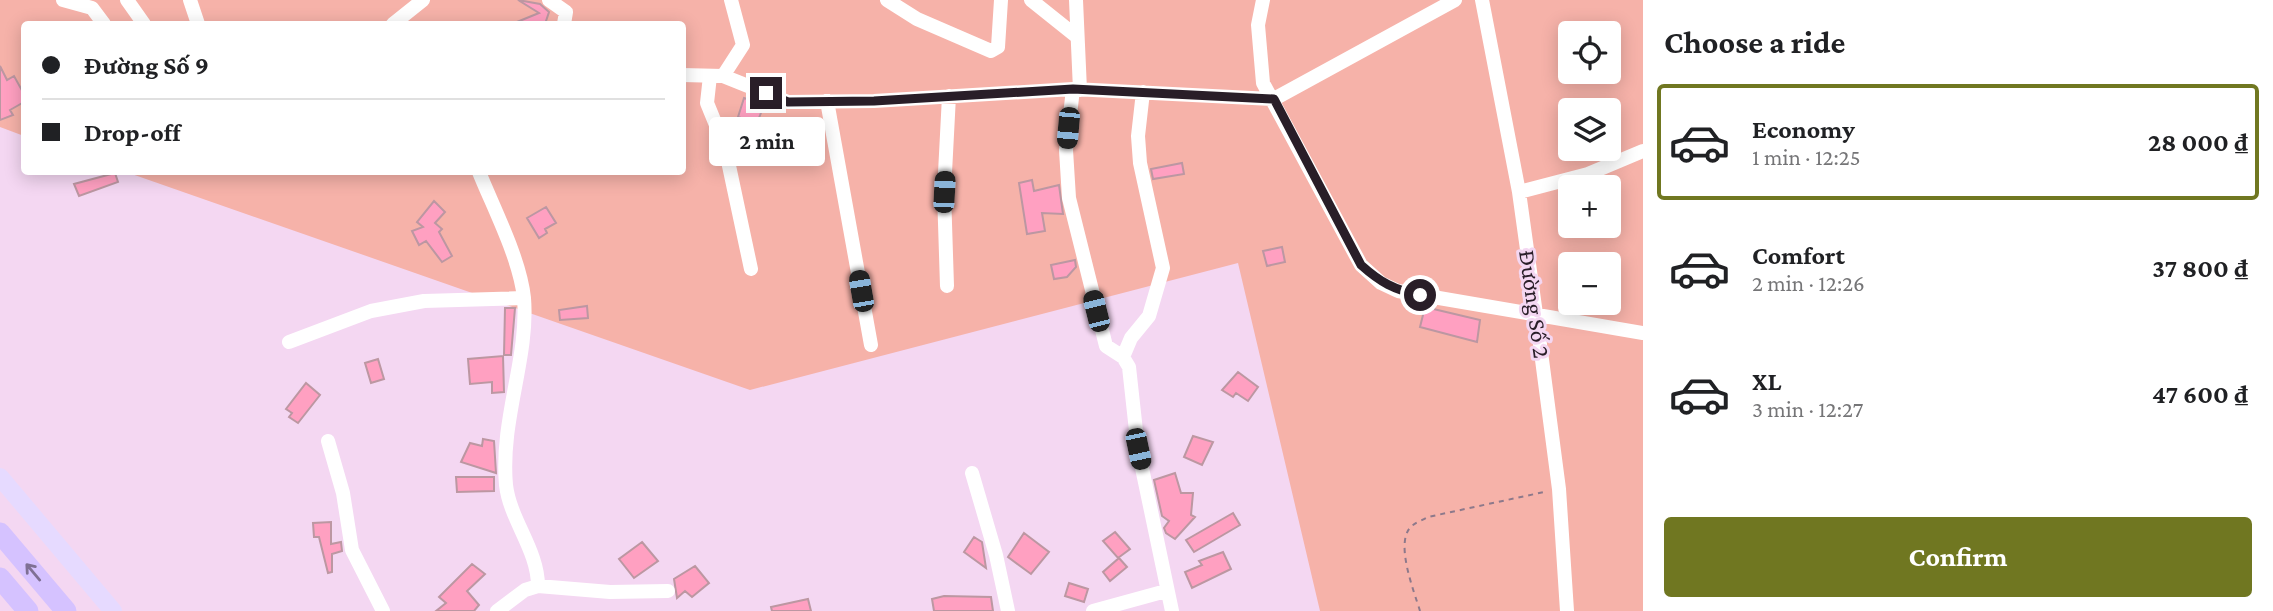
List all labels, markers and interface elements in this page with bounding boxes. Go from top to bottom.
map controls [1558,21,1621,315]
button: locate [1558,21,1621,84]
text: Choose a ride [1664,24,1845,60]
text: Đường Số 9 [84,51,209,80]
route end [750,77,782,109]
button: layers [1558,98,1621,161]
car [1056,106,1081,150]
icon: car [1668,111,1731,174]
text: Economy [1752,115,1855,144]
text: Drop-off [84,118,181,147]
callout: 2 min [708,118,824,166]
text: 2 min [739,128,795,154]
text: 28 000 ₫ [2148,128,2248,157]
text: 1 min · 12:25 [1752,144,1861,170]
car [933,170,956,214]
button: + [1558,175,1621,238]
icon: car [1668,237,1731,300]
text: Comfort [1752,241,1845,270]
street label: Đường Số 2 [1514,248,1556,360]
button: − [1558,252,1621,315]
text: 37 800 ₫ [2152,254,2248,283]
car [848,268,875,314]
text: 2 min · 12:26 [1752,270,1865,296]
route start [1404,279,1436,311]
car [1081,288,1112,334]
icon: car [1668,363,1731,426]
text: XL [1752,367,1781,396]
text: 47 600 ₫ [2152,380,2248,409]
text: 3 min · 12:27 [1752,396,1863,422]
car [1124,426,1153,472]
button: Confirm [1664,517,2252,597]
one-way arrow [25,563,41,581]

